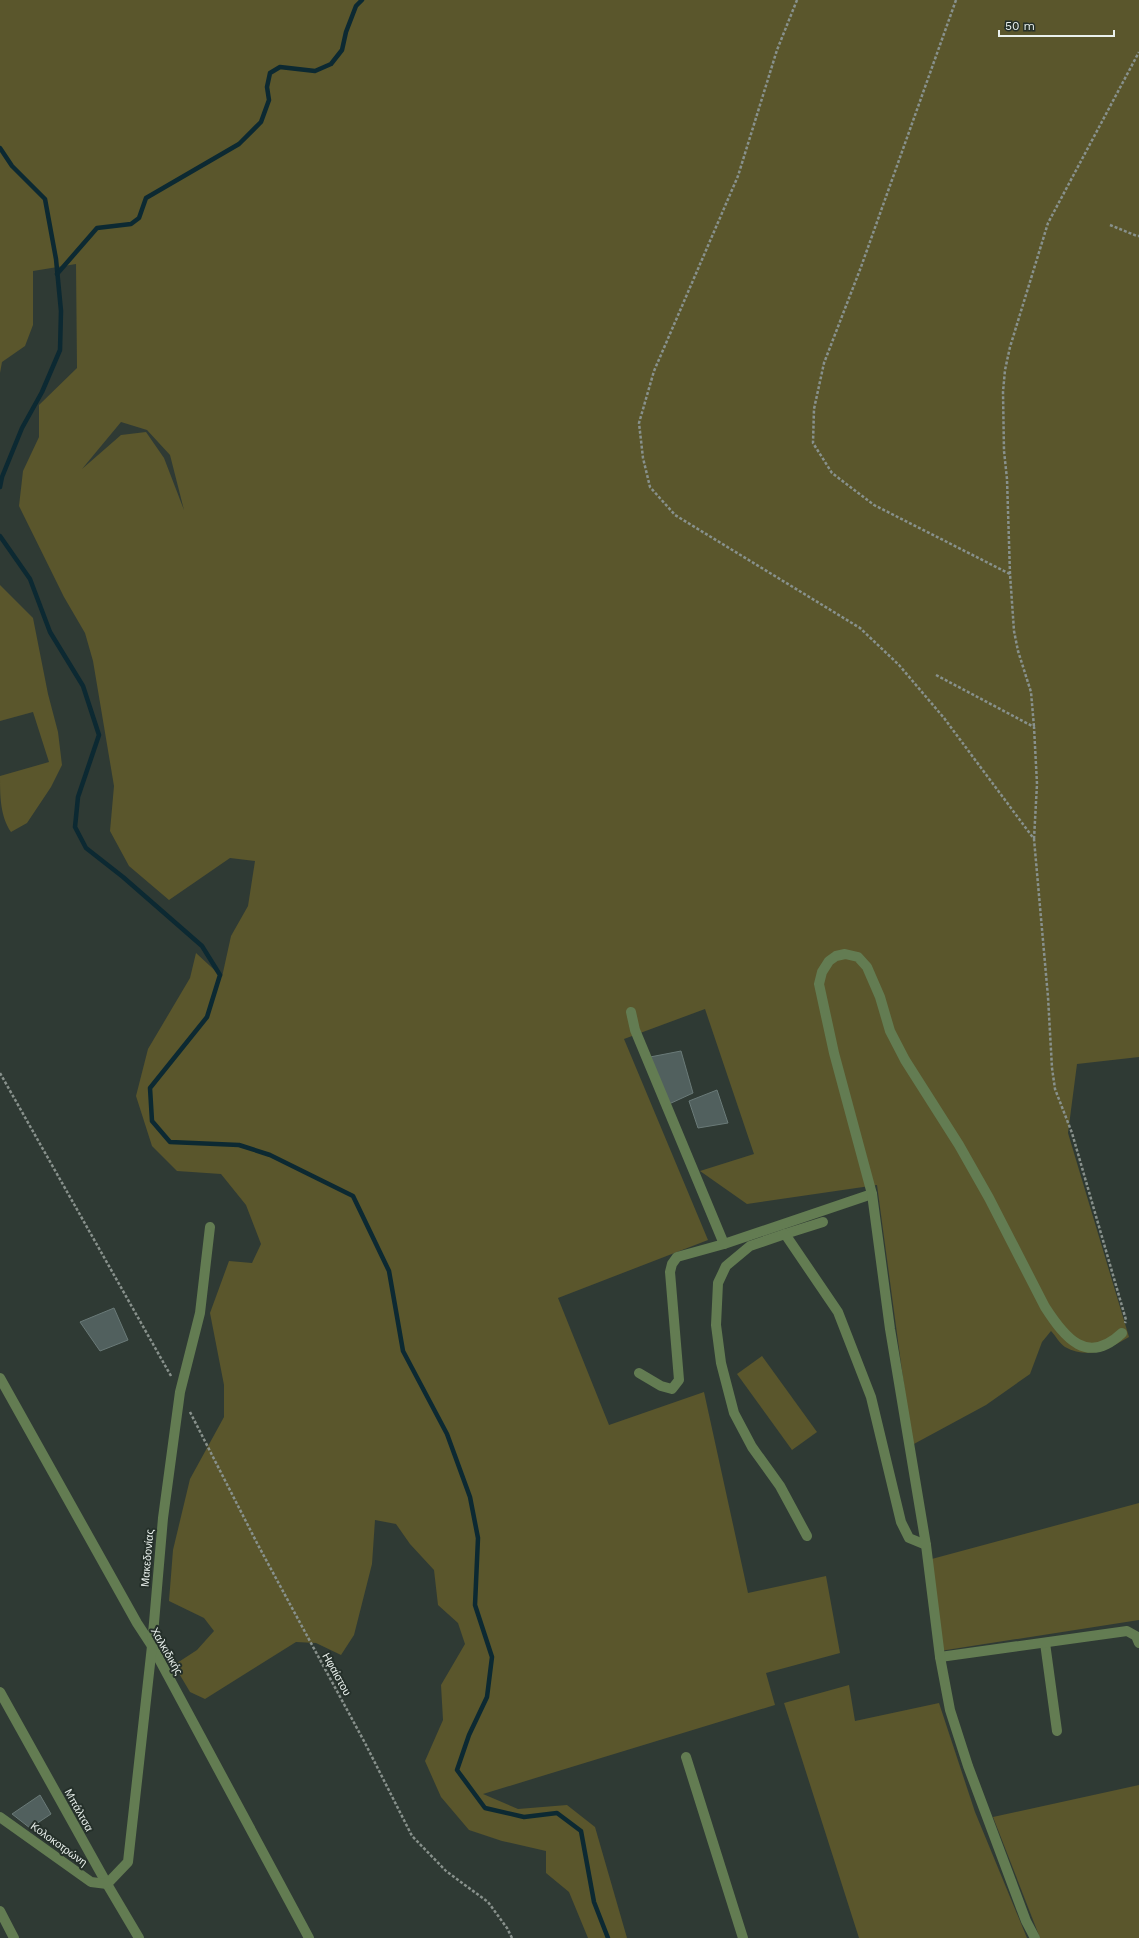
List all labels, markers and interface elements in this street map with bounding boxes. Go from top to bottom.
scale bar [999,12,1114,38]
text: 50 m [1005,19,1035,33]
street label: Μακεδονίας [139,1529,156,1587]
street label: Χαλκιδικής [148,1625,185,1677]
street label: Ηφαίστου [319,1651,354,1698]
street label: Μπάλτσα [62,1787,96,1834]
street label: Κολοκοτρώνη [28,1820,90,1869]

